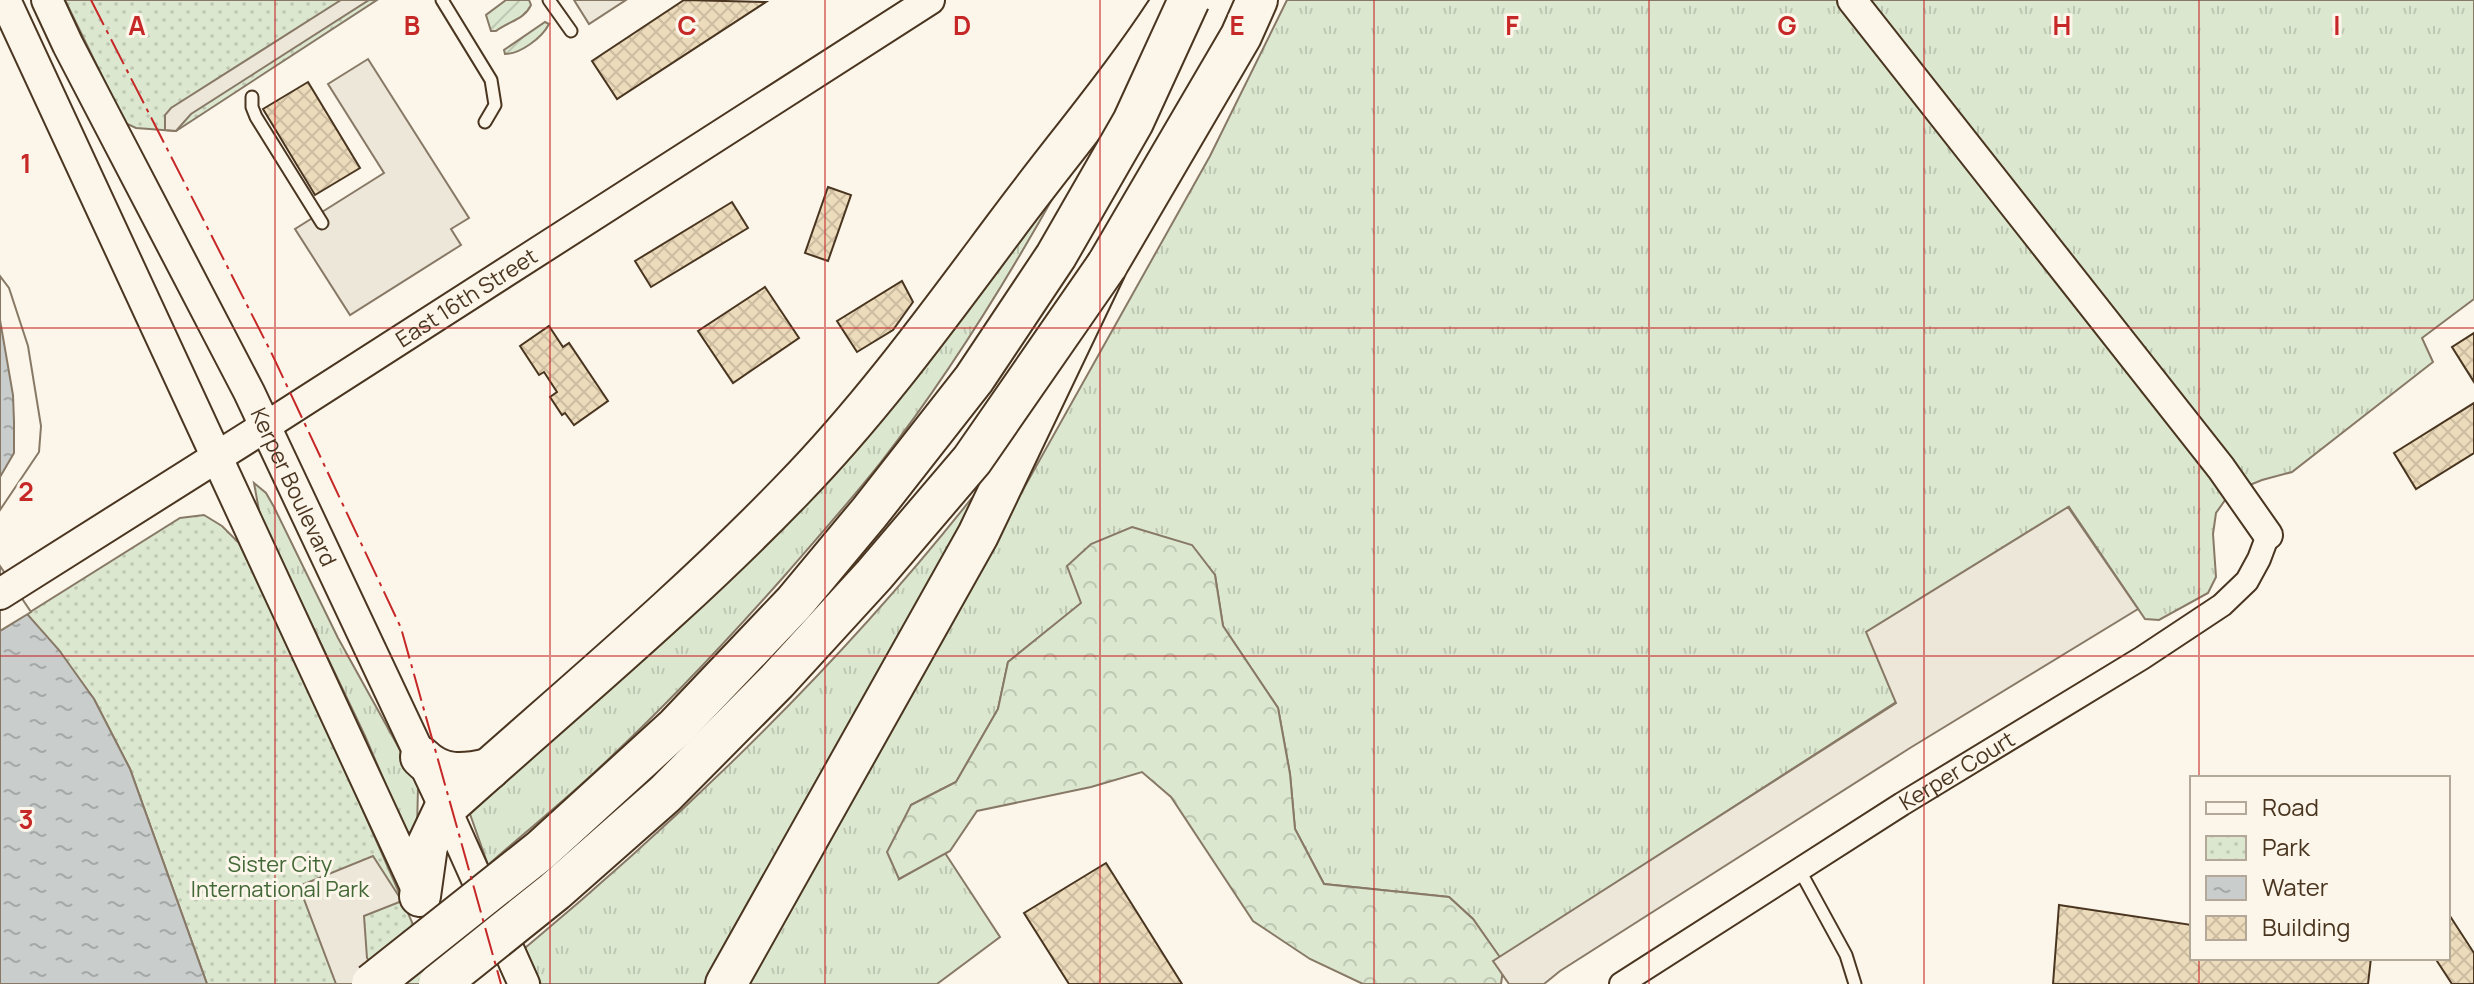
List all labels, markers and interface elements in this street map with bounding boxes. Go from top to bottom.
text: A [128,7,146,43]
text: B [404,7,420,43]
text: C [677,7,697,43]
text: D [953,7,971,43]
text: E [1229,7,1245,43]
text: F [1505,7,1519,43]
text: G [1777,7,1797,43]
text: H [2053,7,2071,43]
text: I [2333,7,2341,43]
text: 1 [20,145,32,181]
street label: East 16th Street [390,241,543,354]
street label: Kerper Boulevard [244,403,344,571]
text: 2 [18,473,34,509]
street label: Kerper Court [1894,724,2020,817]
legend [2190,776,2450,960]
text: Road [2262,790,2319,823]
text: 3 [18,801,34,837]
text: Park [2262,830,2311,863]
park label: Sister City International Park [191,849,370,904]
text: Water [2262,870,2329,903]
text: Building [2262,910,2350,943]

